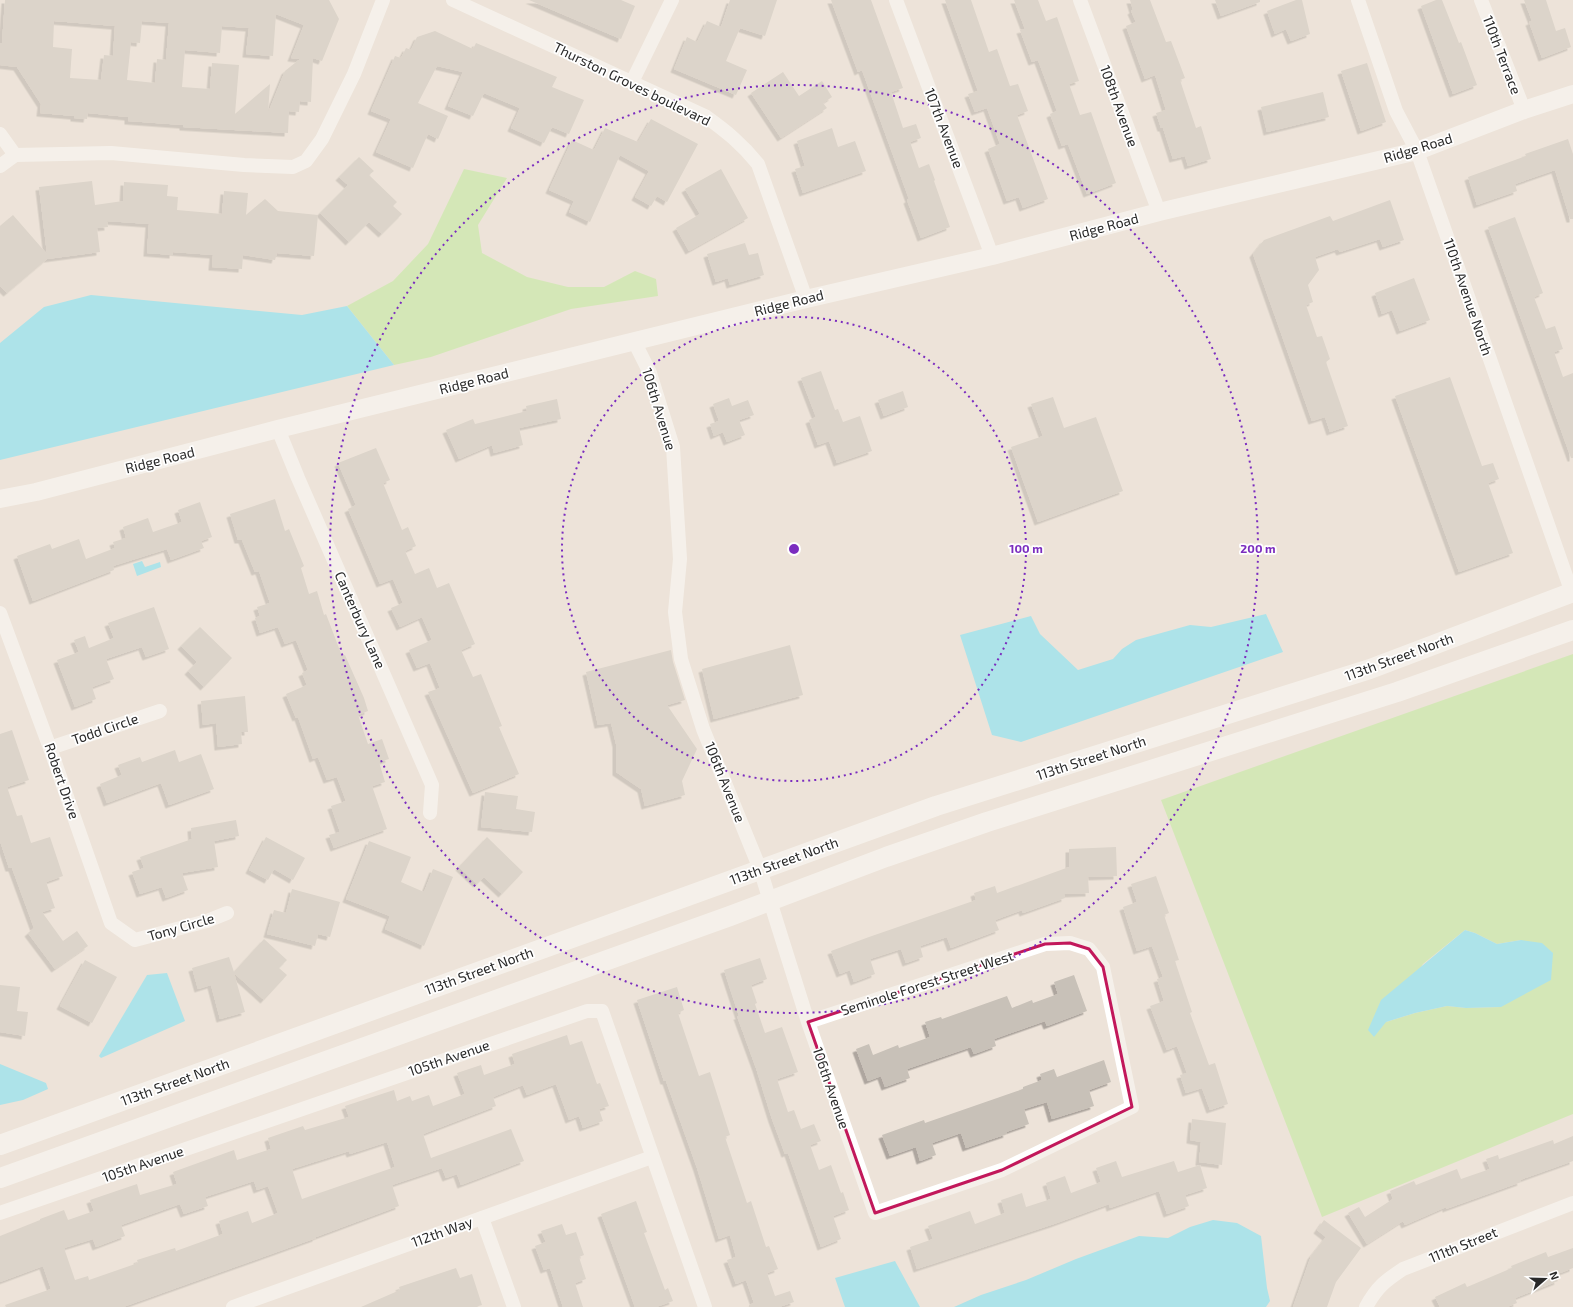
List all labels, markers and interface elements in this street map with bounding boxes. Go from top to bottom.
street label: 110th Terrace [1480,13,1525,97]
street label: Thurston Groves boulevard [551,38,714,129]
street label: 108th Avenue [1097,63,1142,149]
street label: 107th Avenue [921,85,968,170]
street label: Ridge Road [1382,129,1454,166]
street label: Ridge Road [1067,209,1140,244]
street label: 110th Avenue North [1440,236,1496,358]
street label: Ridge Road [752,286,825,319]
street label: Ridge Road [437,364,510,397]
street label: 106th Avenue [639,366,680,452]
street label: Ridge Road [123,443,196,476]
text: 100 m [1009,541,1043,555]
text: 200 m [1240,541,1276,555]
centre of rings [787,542,801,556]
street label: Canterbury Lane [331,569,389,671]
street label: 113th Street North [1342,629,1456,684]
street label: Todd Circle [69,709,140,748]
street label: 113th Street North [1034,732,1148,783]
street label: 106th Avenue [702,739,749,824]
street label: Robert Drive [42,741,83,821]
street label: 113th Street North [727,833,841,888]
street label: Tony Circle [146,909,216,944]
street label: 113th Street North [422,943,536,998]
street label: Seminole Forest Street West [838,947,1015,1019]
street label: 105th Avenue [406,1036,492,1079]
street label: 106th Avenue [810,1045,853,1131]
street label: 113th Street North [118,1054,232,1109]
street label: 105th Avenue [100,1142,186,1185]
street label: 112th Way [409,1212,475,1250]
street label: 111th Street [1426,1223,1499,1266]
north arrow [1525,1259,1565,1299]
text: N [1547,1269,1562,1281]

